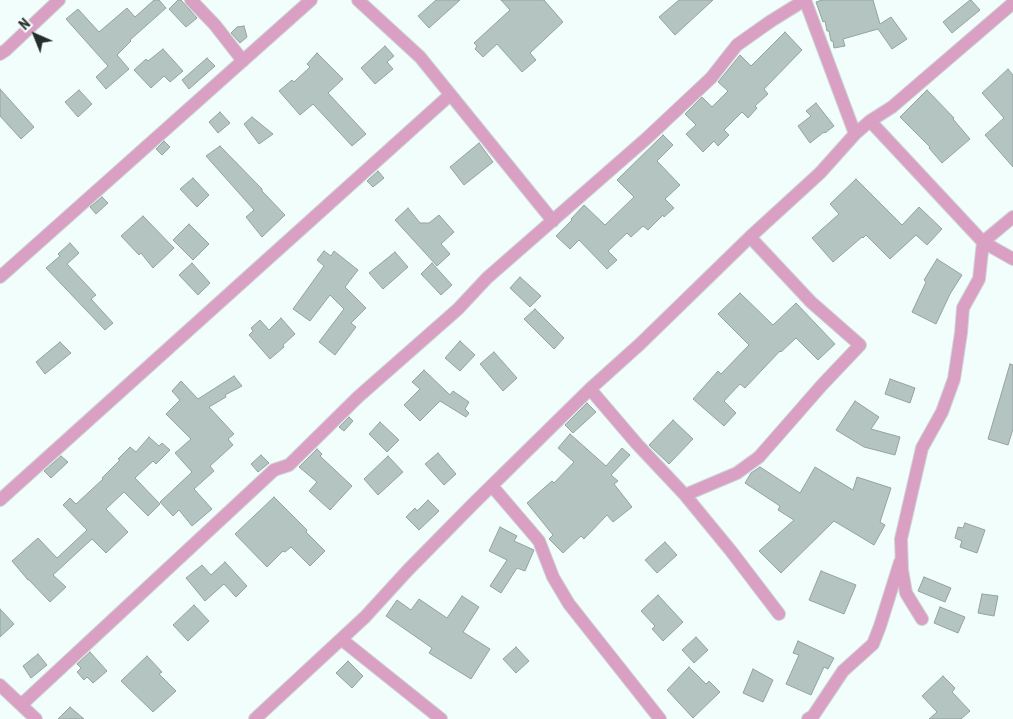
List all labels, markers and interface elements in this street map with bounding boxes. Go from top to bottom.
north arrow [10,10,60,60]
text: N [16,15,33,33]

